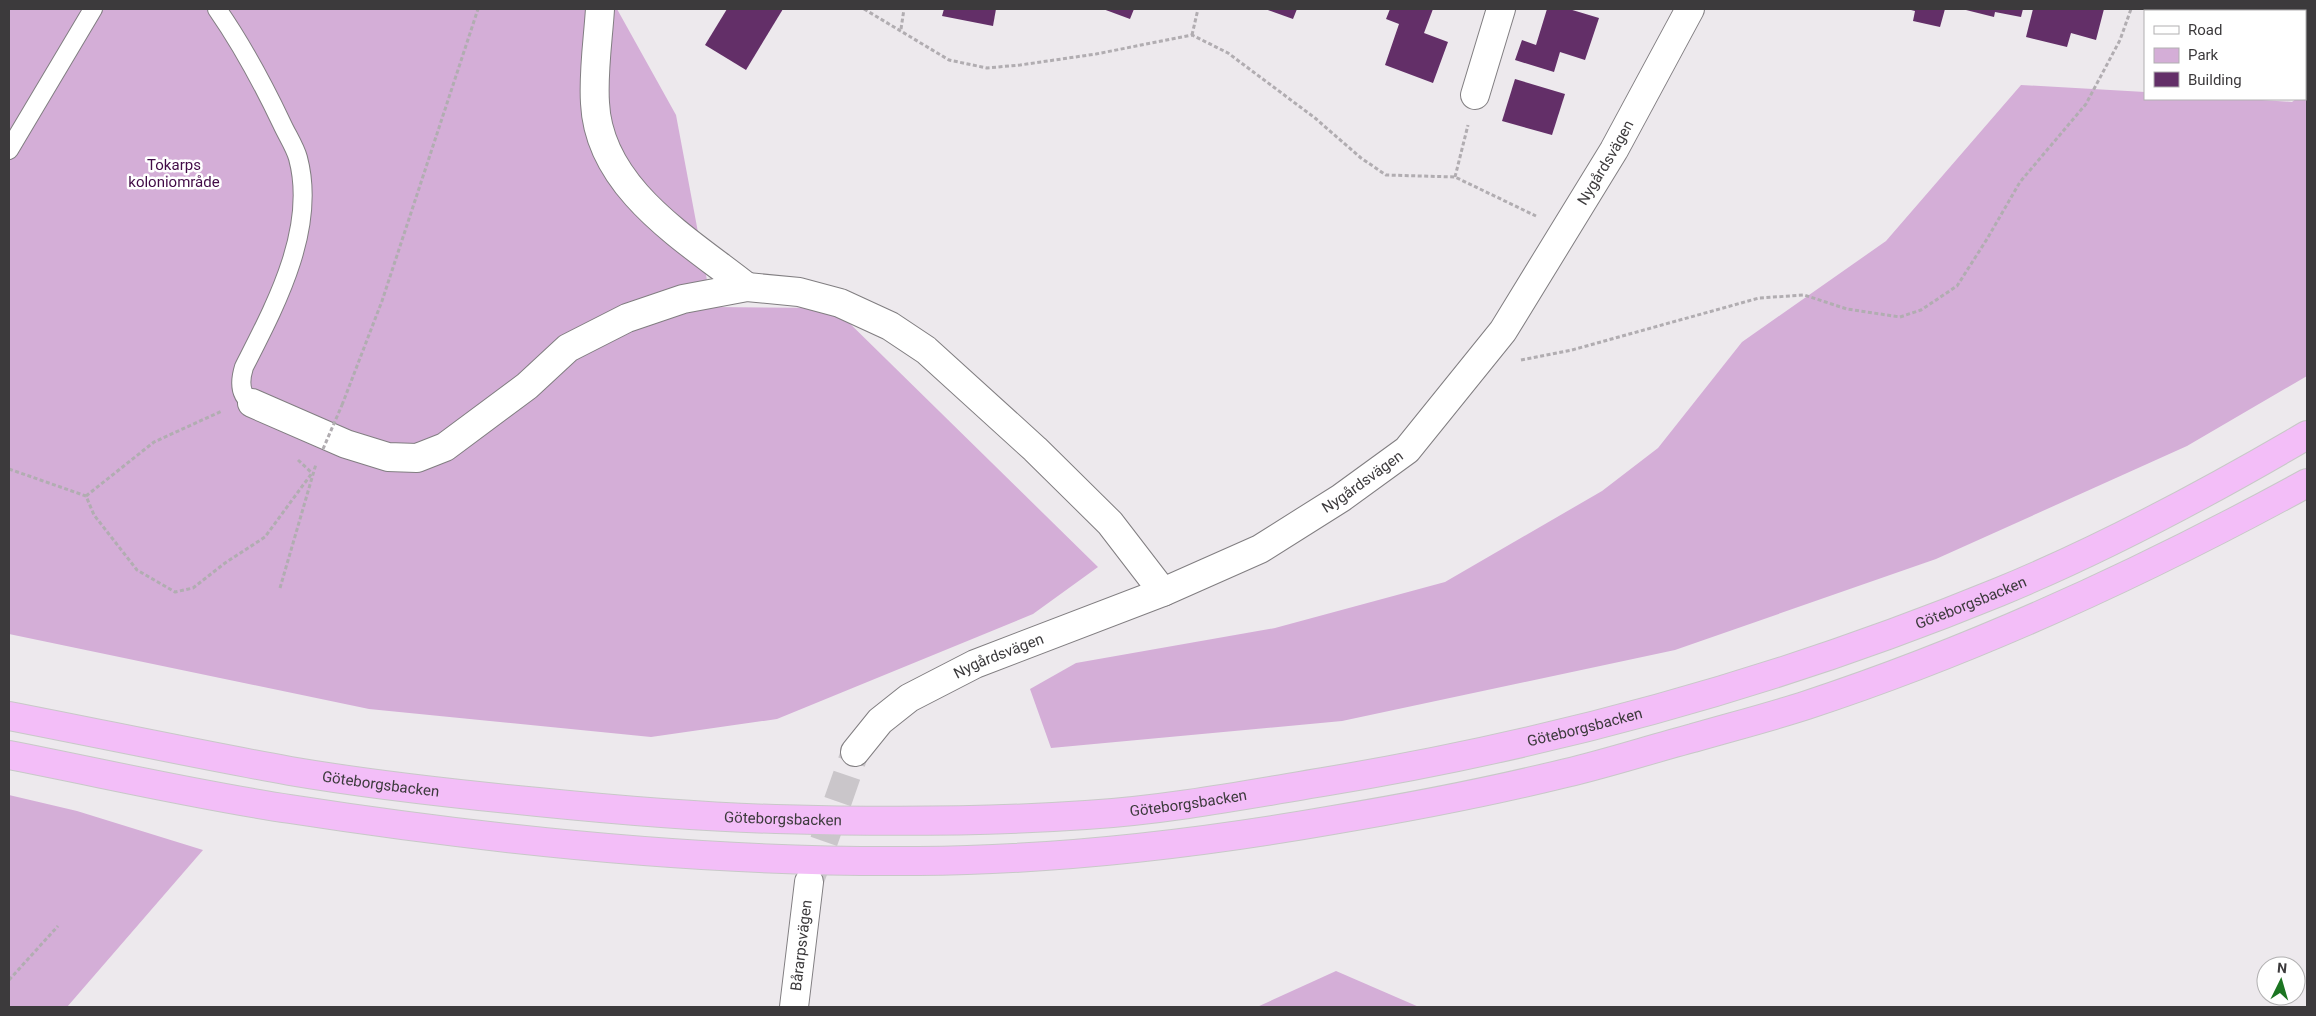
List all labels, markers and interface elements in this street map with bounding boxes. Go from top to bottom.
legend [2144,10,2306,100]
text: Road [2188,21,2222,39]
text: Park [2188,46,2219,64]
text: Building [2188,71,2242,89]
street label: Nygårdsvägen [1573,117,1637,208]
park label: Tokarps koloniområde [128,156,220,191]
street label: Nygårdsvägen [1318,447,1407,517]
street label: Göteborgsbacken [1913,573,2029,633]
street label: Nygårdsvägen [951,630,1046,682]
street label: Göteborgsbacken [1525,704,1644,750]
street label: Göteborgsbacken [321,767,440,801]
street label: Göteborgsbacken [1129,786,1248,820]
street label: Göteborgsbacken [724,808,842,829]
street label: Bårarpsvägen [787,899,816,992]
north arrow [2256,956,2306,1006]
text: N [2277,960,2288,976]

